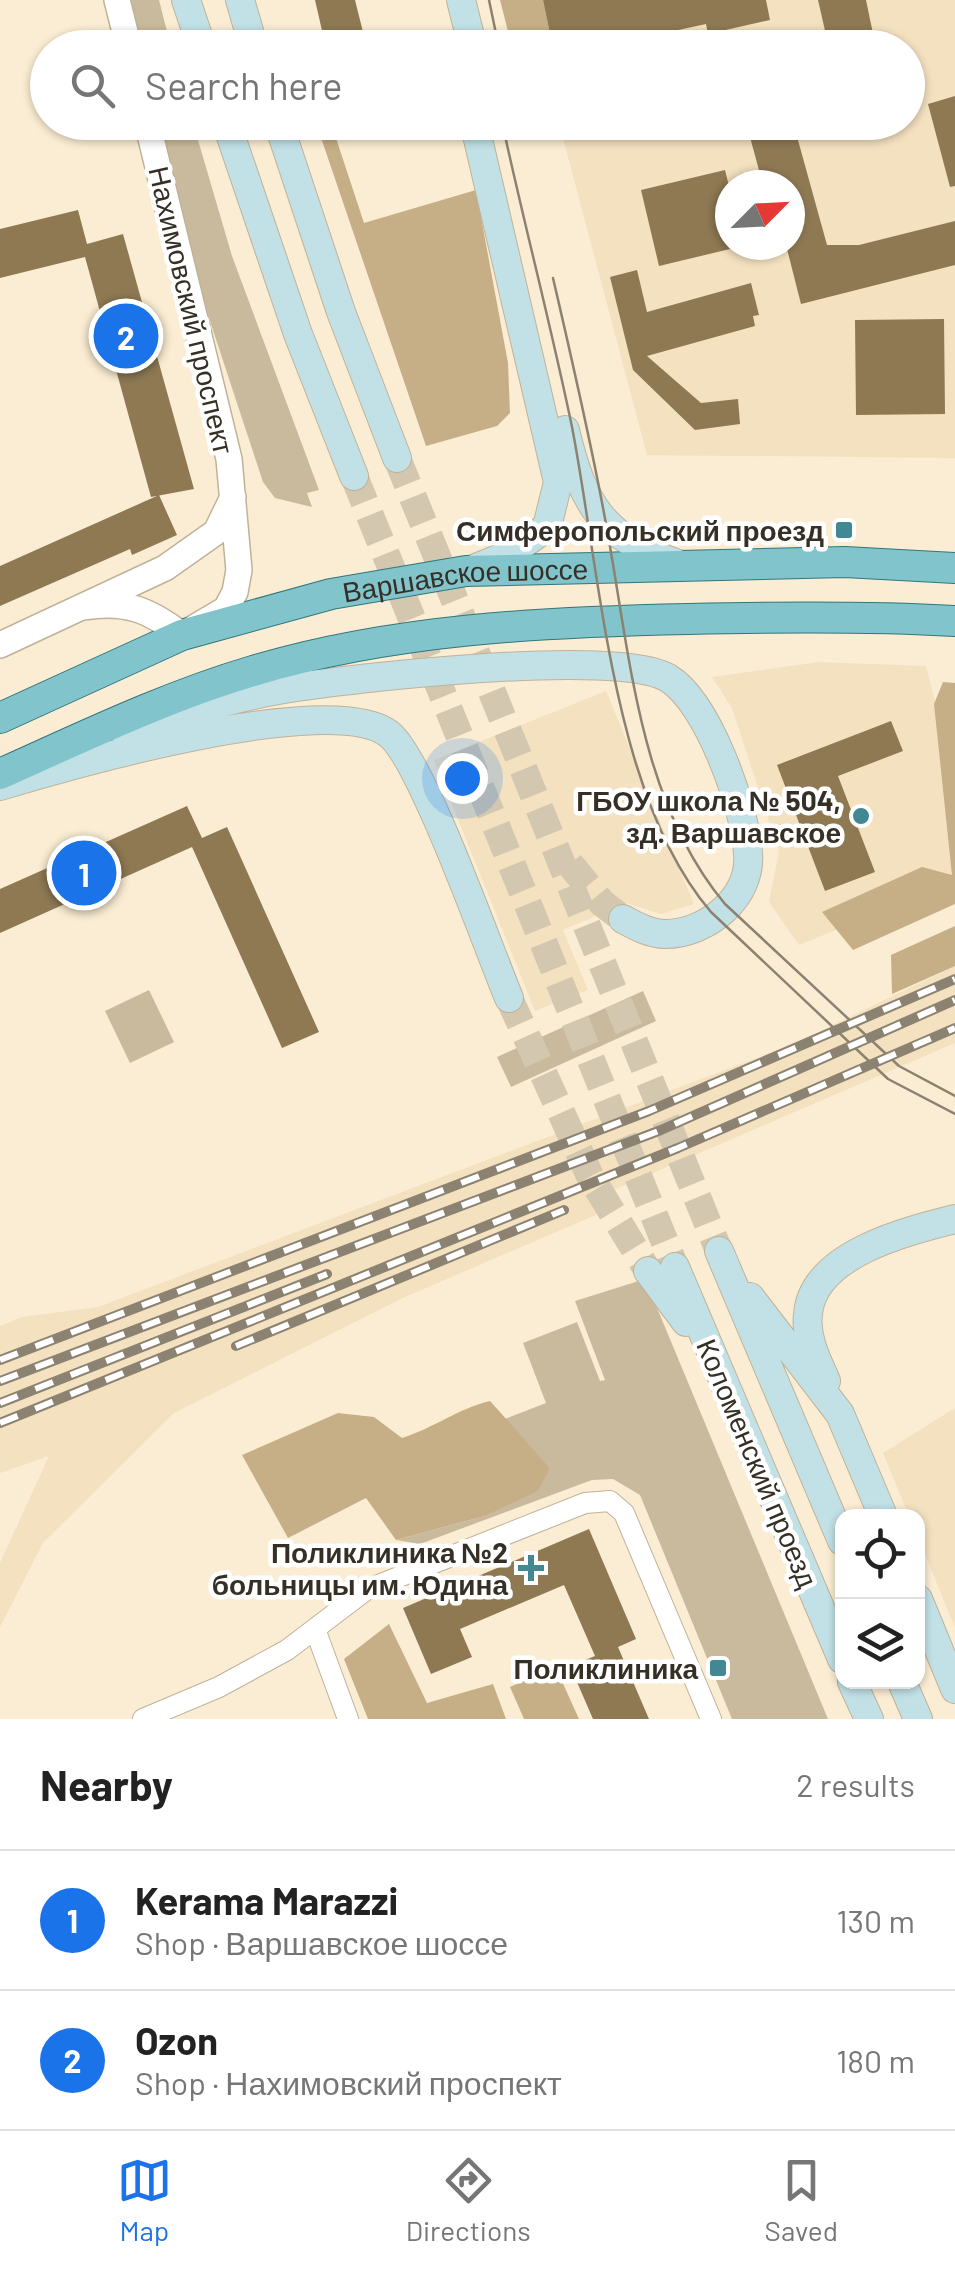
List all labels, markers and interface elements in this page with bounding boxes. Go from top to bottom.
search box [30,30,925,140]
icon: search [65,58,120,113]
text: Search here [145,62,343,108]
street label: Нахимовский проспект [142,163,242,457]
north arrow [715,170,805,260]
pin: 2 [94,298,158,374]
place label: Симферопольский проезд [456,513,824,547]
marker: Симферопольский проезд [833,519,855,541]
street label: Варшавское шоссе [340,551,589,609]
your location [437,753,488,804]
place label: ГБОУ школа № 504, зд. Варшавское [576,783,841,849]
marker: ГБОУ школа № 504, зд. Варшавское [850,805,872,827]
pin: 1 [52,836,116,910]
street label: Коломенский проезд [690,1334,826,1592]
map controls [835,1509,925,1689]
button: locate [835,1509,925,1599]
place label: Поликлиника №2 больницы им. Юдина [212,1535,508,1601]
marker: Поликлиника №2 больницы им. Юдина [518,1555,544,1581]
button: layers [835,1599,925,1689]
place label: Поликлиника [513,1651,698,1685]
marker: Поликлиника [707,1657,729,1679]
text: Nearby [40,1759,173,1809]
text: 2 results [796,1765,915,1803]
text: Kerama Marazzi [135,1877,398,1923]
text: 1 [67,1901,78,1939]
text: 130 m [836,1901,915,1939]
text: Shop · Варшавское шоссе [135,1923,508,1961]
text: Ozon [135,2017,218,2063]
text: 2 [64,2041,81,2079]
text: 180 m [836,2041,915,2079]
text: Shop · Нахимовский проспект [135,2063,562,2101]
tab: Map [117,2153,172,2247]
tab: Directions [406,2153,531,2247]
tab: Saved [765,2153,838,2247]

